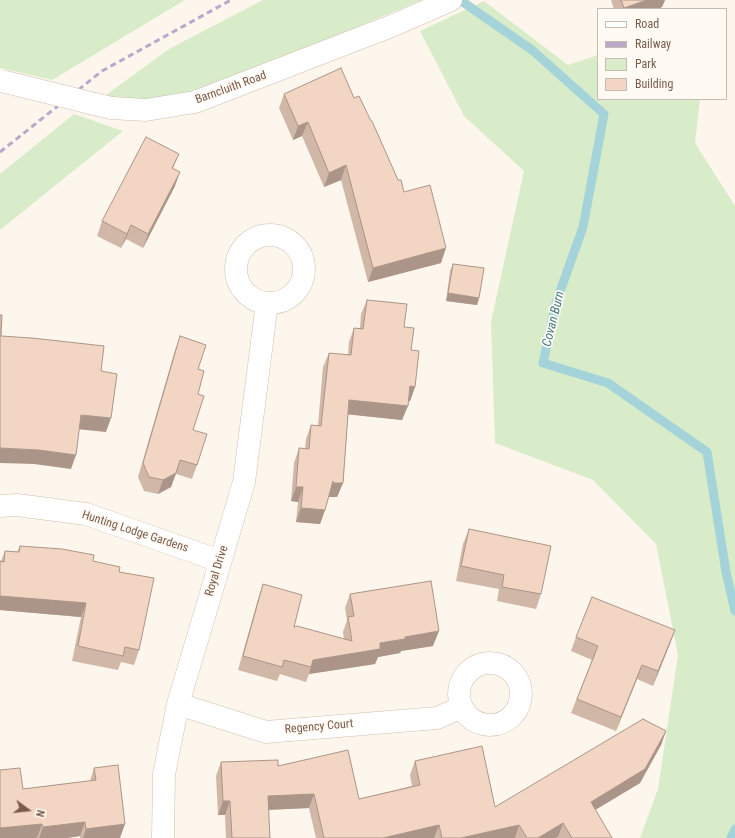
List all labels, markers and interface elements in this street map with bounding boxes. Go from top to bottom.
legend [597,8,727,100]
text: Road [635,17,659,31]
text: Railway [635,37,671,51]
text: Park [635,57,656,71]
street label: Barncluith Road [193,68,269,108]
text: Building [635,77,673,91]
water label: Covan Burn [540,290,568,348]
street label: Hunting Lodge Gardens [80,508,190,556]
street label: Royal Drive [202,544,232,598]
street label: Regency Court [284,717,354,737]
north arrow [8,790,48,830]
text: N [33,808,47,818]

